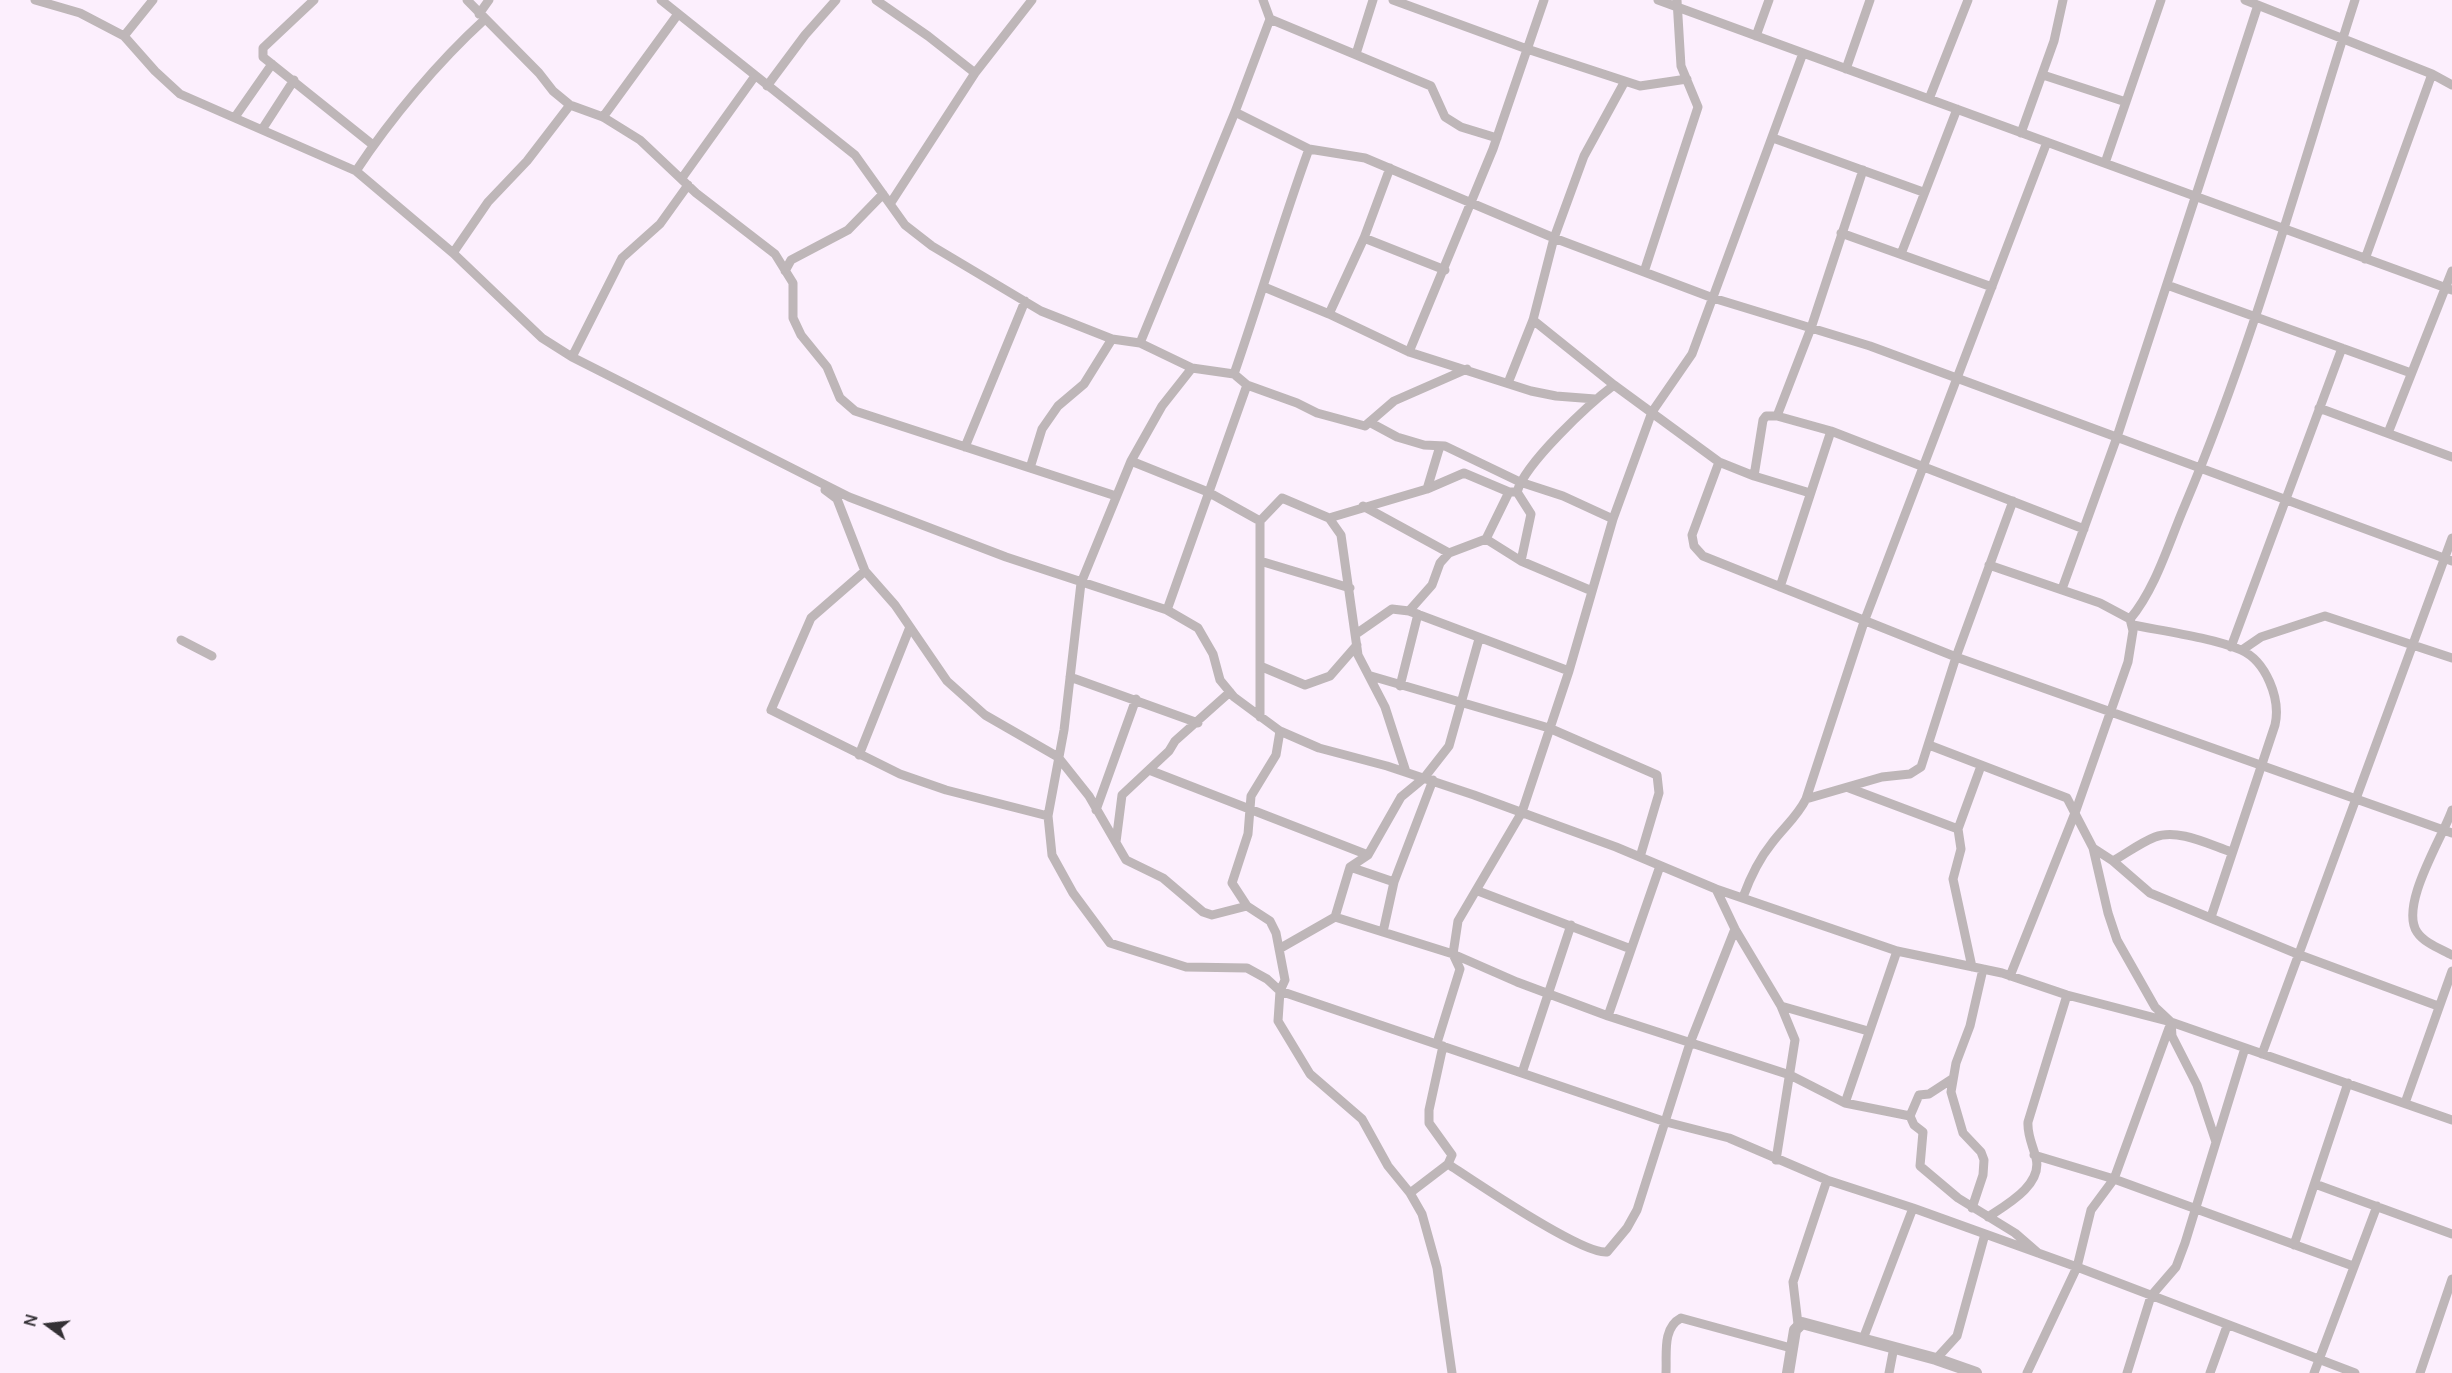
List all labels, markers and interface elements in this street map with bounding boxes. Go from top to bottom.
north arrow [18,1295,78,1355]
text: N [18,1312,43,1329]

